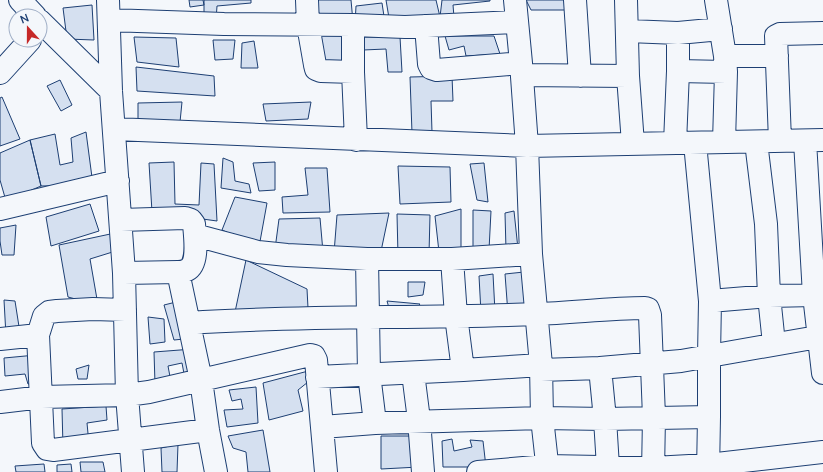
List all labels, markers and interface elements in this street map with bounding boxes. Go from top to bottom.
north arrow [8,8,48,48]
text: N [18,11,31,28]

